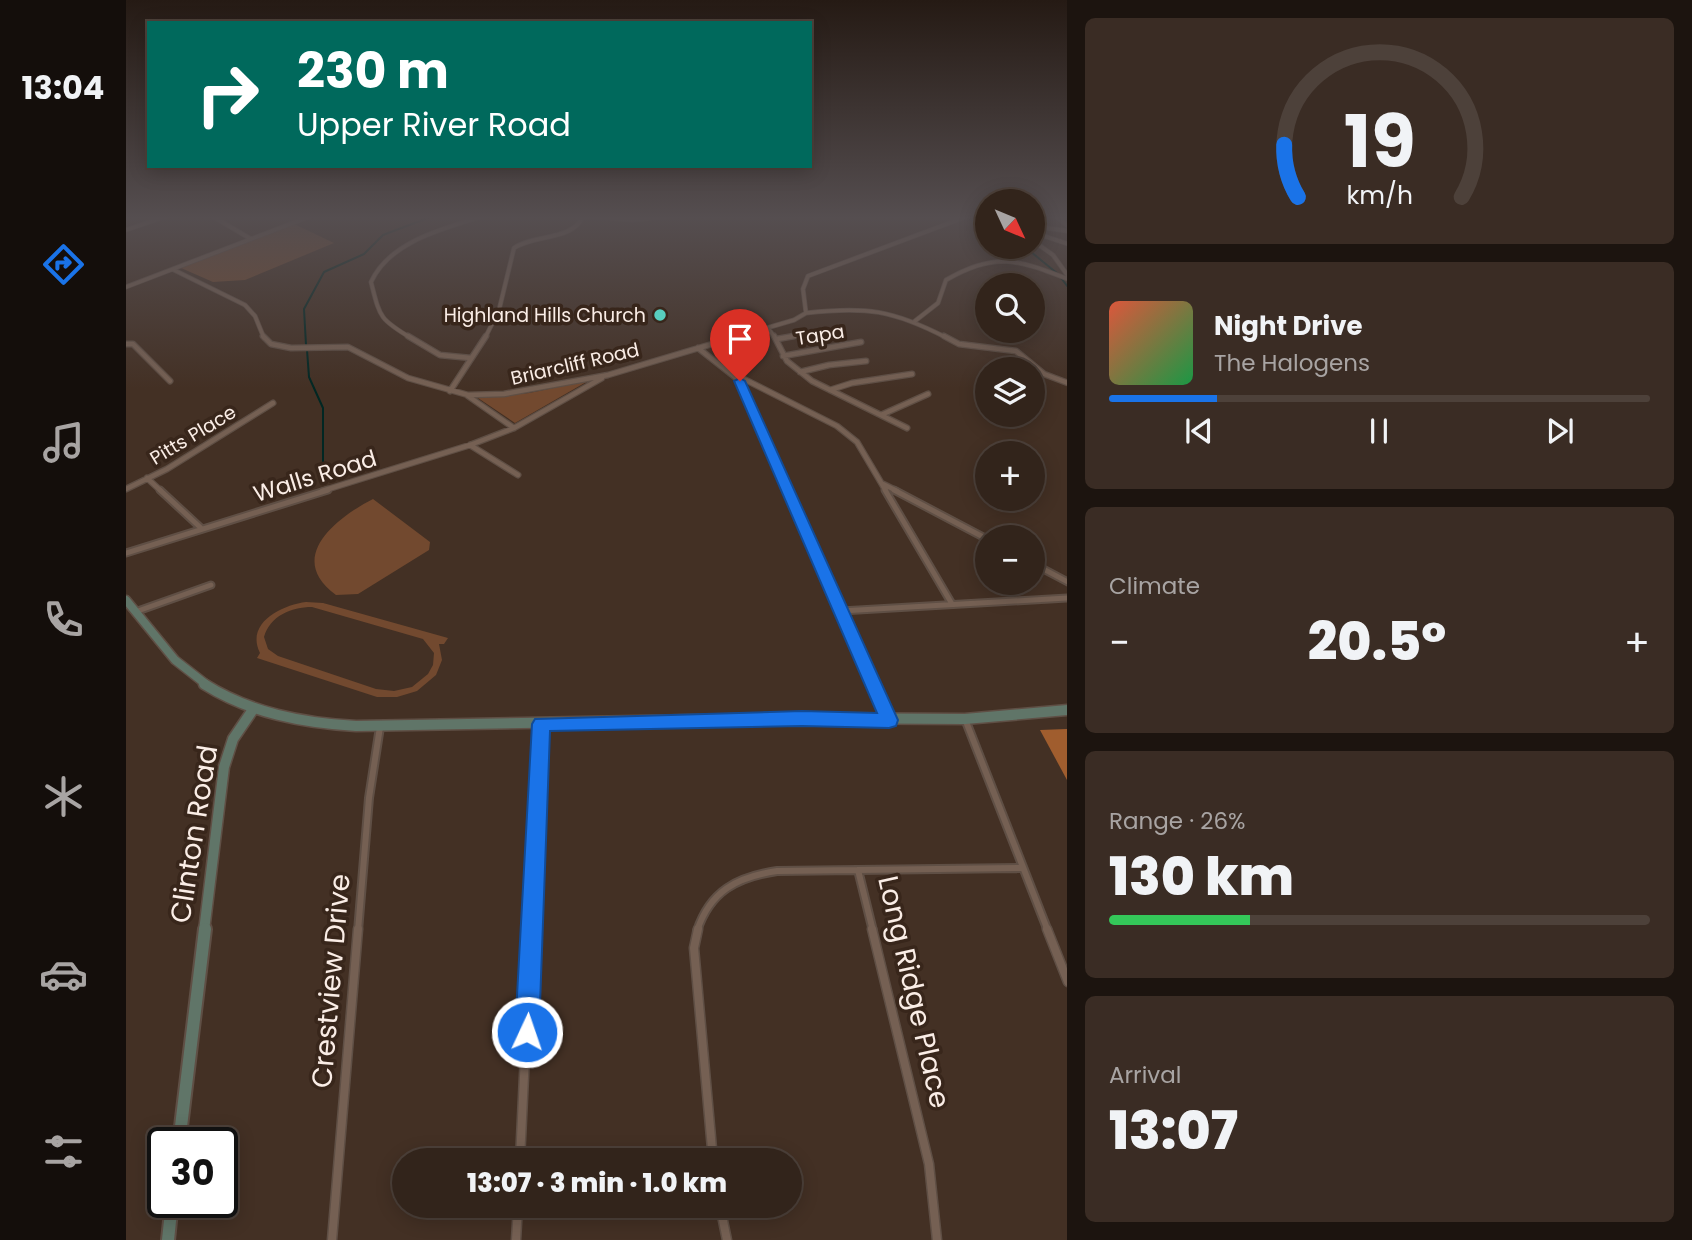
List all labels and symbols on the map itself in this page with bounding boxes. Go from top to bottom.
north arrow [975,189,1045,259]
place label: Highland Hills Church [444,302,646,329]
marker: Highland Hills Church [652,307,668,323]
pin [710,309,770,381]
street label: Tapa [794,318,846,352]
street label: Briarcliff Road [508,336,642,392]
street label: Pitts Place [145,399,241,471]
street label: Walls Road [249,442,381,510]
street label: Clinton Road [161,742,227,926]
street label: Crestview Drive [302,872,360,1090]
street label: Long Ridge Place [868,872,960,1112]
position arrow [490,995,564,1069]
speed limit sign: 30 [147,1127,238,1218]

